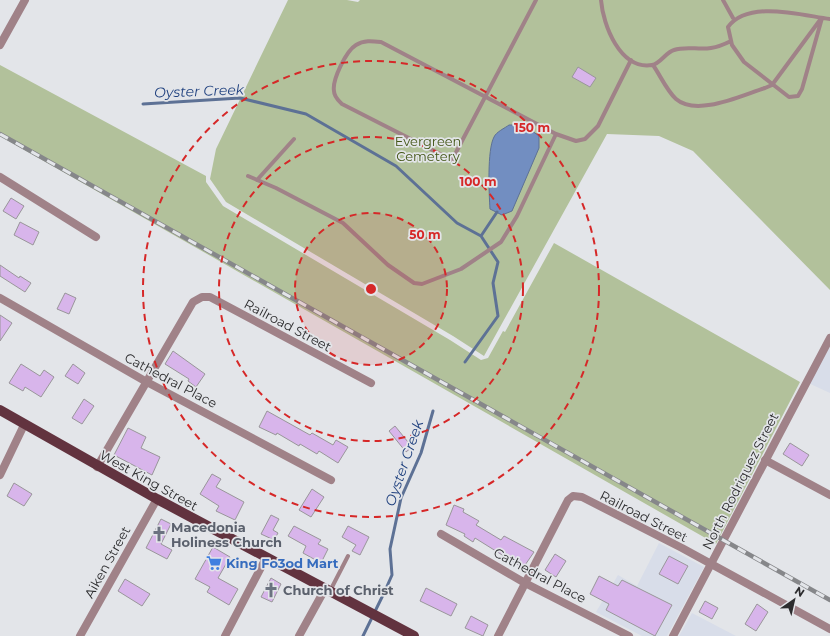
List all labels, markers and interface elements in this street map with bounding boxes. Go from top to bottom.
water label: Oyster Creek [154,80,245,102]
text: 150 m [514,120,550,135]
park label: Evergreen Cemetery [395,133,461,164]
text: 100 m [460,174,496,189]
text: 50 m [409,227,441,242]
centre of rings [364,282,378,296]
street label: Railroad Street [242,295,334,355]
street label: Cathedral Place [122,349,220,411]
street label: North Rodriquez Street [699,410,781,552]
water label: Oyster Creek [381,417,427,508]
street label: West King Street [97,446,201,514]
street label: Railroad Street [597,487,691,545]
place label: Macedonia Holiness Church [171,519,282,550]
street label: Aiken Street [81,523,133,601]
church icon: Macedonia Holiness Church [150,525,168,543]
street label: Cathedral Place [491,544,589,606]
supermarket icon: King Fo3od Mart [205,554,223,572]
place label: King Fo3od Mart [226,555,339,571]
north arrow [774,580,814,620]
church icon: Church of Christ [262,581,280,599]
place label: Church of Christ [283,582,394,598]
text: N [792,583,807,600]

